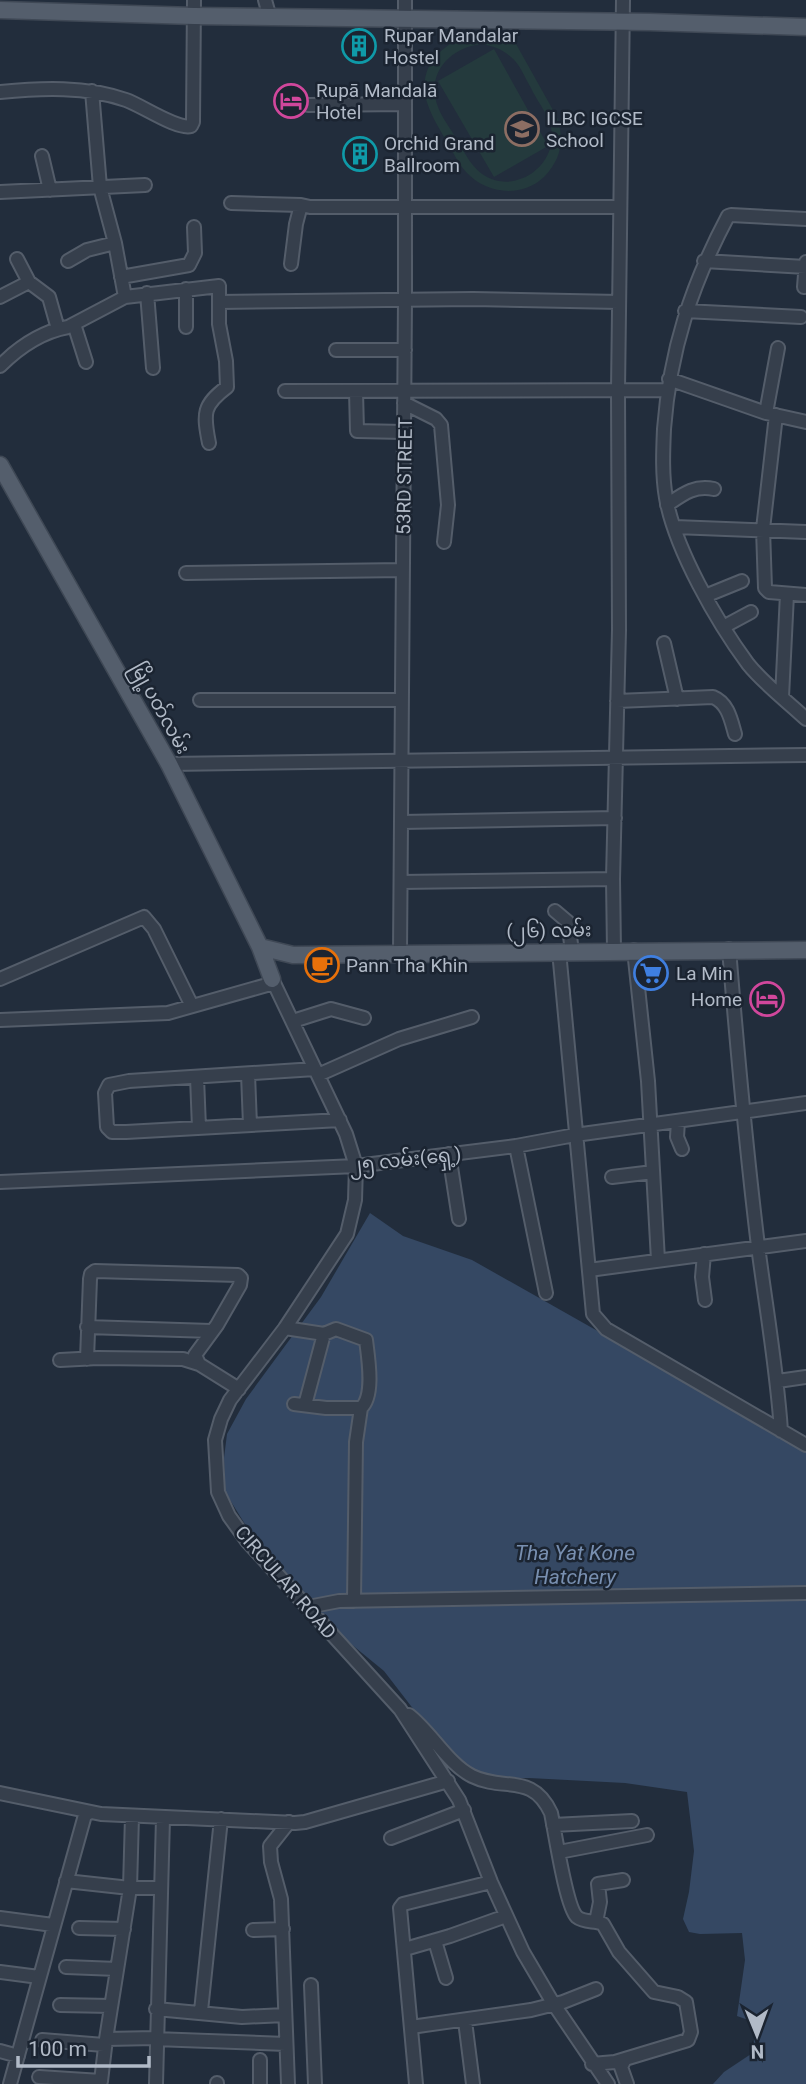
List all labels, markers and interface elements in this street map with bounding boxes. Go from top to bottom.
place label: Rupar Mandalar Hostel [384,24,519,69]
building icon: Rupar Mandalar Hostel [340,27,378,65]
place label: Rupā Mandalā Hotel [316,79,437,124]
hotel icon: Rupā Mandalā Hotel [272,82,310,120]
place label: ILBC IGCSE School [546,107,643,152]
school or university icon: ILBC IGCSE School [503,110,541,148]
place label: Orchid Grand Ballroom [384,132,494,177]
building icon: Orchid Grand Ballroom [341,135,379,173]
street label: 53RD STREET [392,417,417,535]
street label: မြို့ပတ်လမ်း [122,657,198,760]
street label: (၂၆) လမ်း [506,915,592,947]
cafe icon: Pann Tha Khin [303,946,341,984]
place label: Pann Tha Khin [346,954,468,977]
supermarket icon: La Min [632,954,670,992]
place label: La Min [676,962,733,985]
hotel icon: Home [748,980,786,1018]
place label: Home [691,988,742,1011]
street label: ၂၅ လမ်း(ရှေ့) [347,1139,463,1182]
street label: CIRCULAR ROAD [230,1521,341,1644]
water label: Tha Yat Kone Hatchery [515,1541,635,1589]
north arrow [722,2000,792,2070]
scale bar [18,2024,149,2068]
text: 100 m [28,2037,87,2061]
text: N [750,2040,764,2063]

